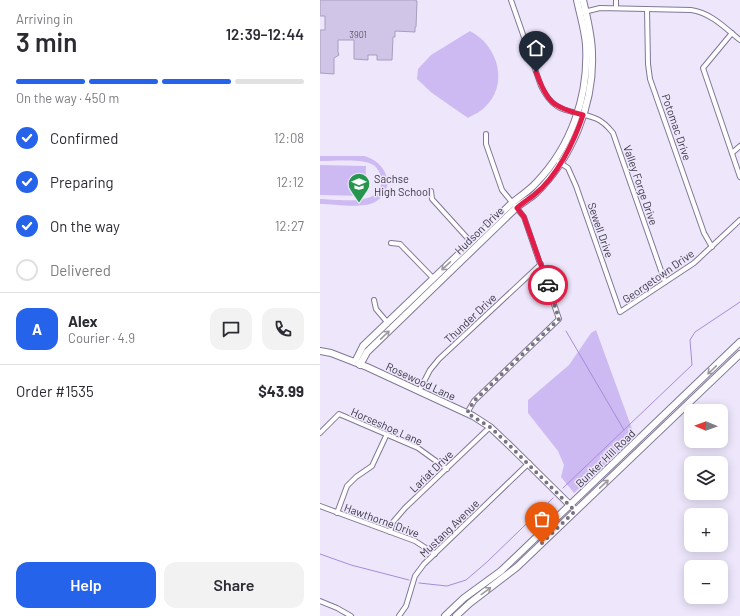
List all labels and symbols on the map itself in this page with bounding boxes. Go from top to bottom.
house number: 3901 [349,29,367,40]
pin [519,31,553,72]
street label: Potomac Drive [660,92,694,162]
street label: Valley Forge Drive [621,143,661,227]
school or university icon: Sachse High School [346,171,372,204]
place label: Sachse High School [374,172,431,198]
street label: Sewell Drive [585,201,617,259]
street label: Hudson Drive [452,203,506,257]
street label: Georgetown Drive [620,246,696,306]
one-way arrow [441,261,451,270]
courier [528,265,568,305]
street label: Thunder Drive [441,290,499,345]
one-way arrow [380,330,390,340]
street label: Rosewood Lane [384,359,458,403]
one-way arrow [707,365,717,374]
street label: Horseshoe Lane [349,404,425,448]
north arrow [684,404,728,448]
street label: Bunker Hill Road [573,426,637,490]
street label: Lariat Drive [407,447,455,495]
one-way arrow [598,480,608,489]
street label: Mustang Avenue [417,496,482,560]
street label: Hawthorne Drive [343,500,421,540]
pin [525,502,559,543]
one-way arrow [481,587,492,595]

